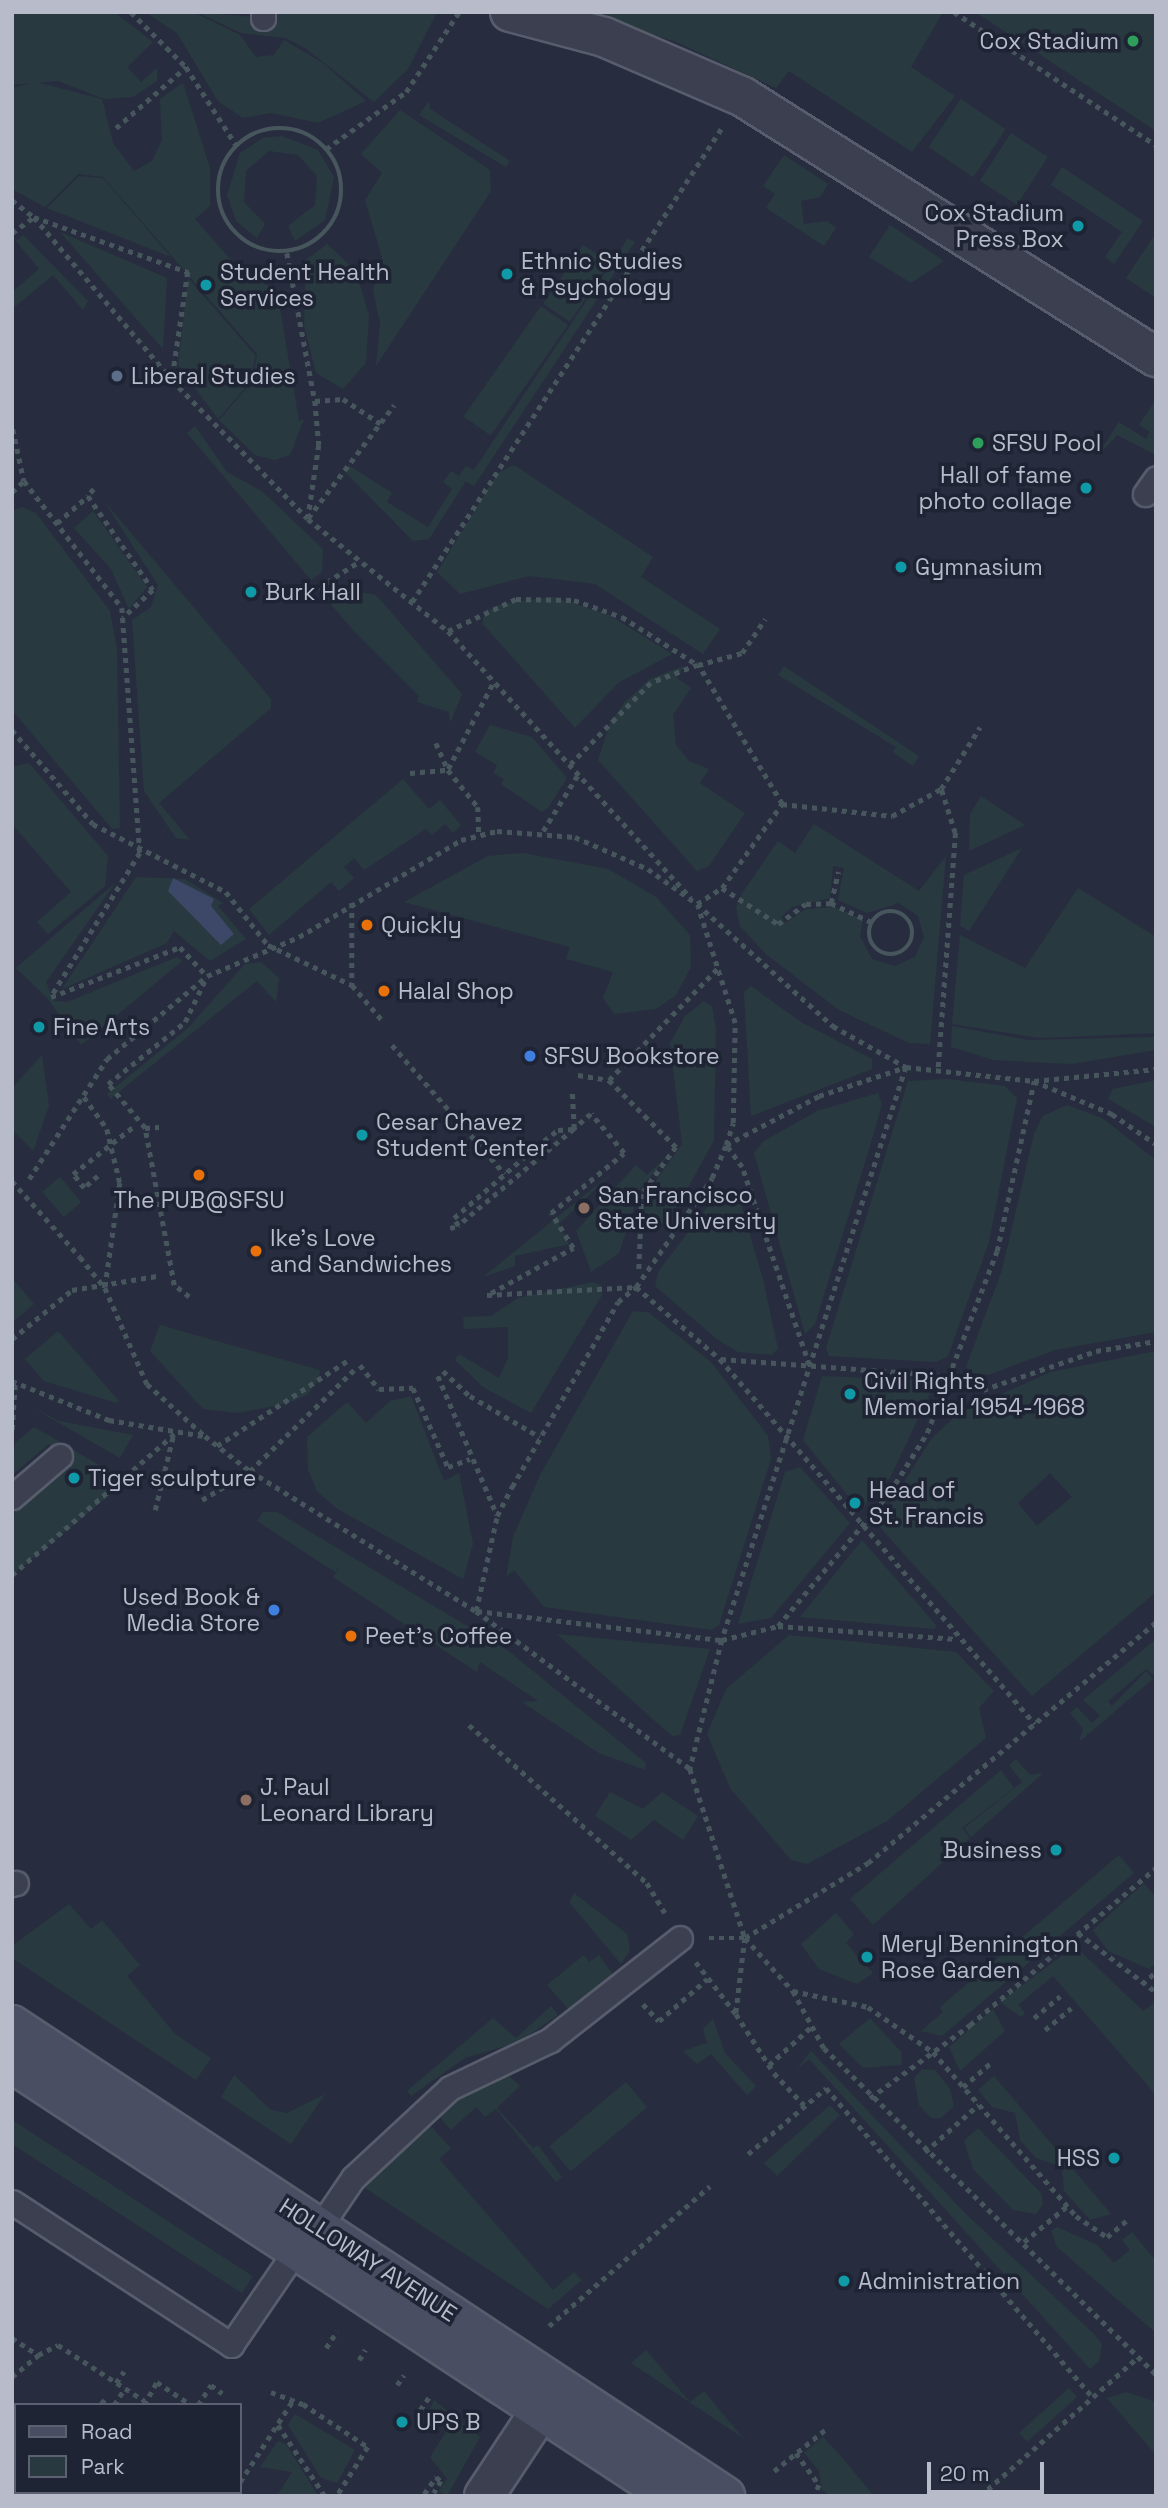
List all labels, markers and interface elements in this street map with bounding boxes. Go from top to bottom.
place label: Cox Stadium [979,27,1119,55]
marker: Cox Stadium [1125,33,1141,49]
place label: Cox Stadium Press Box [924,199,1064,253]
marker: Cox Stadium Press Box [1070,218,1086,234]
place label: Ethnic Studies & Psychology [521,247,683,301]
place label: Student Health Services [220,258,390,312]
marker: Ethnic Studies & Psychology [499,266,515,282]
marker: Student Health Services [198,277,214,293]
place label: Liberal Studies [131,362,296,390]
marker: Liberal Studies [109,368,125,384]
place label: SFSU Pool [992,429,1101,457]
marker: SFSU Pool [970,435,986,451]
place label: Hall of fame photo collage [919,461,1072,515]
marker: Hall of fame photo collage [1078,480,1094,496]
place label: Gymnasium [915,553,1043,581]
marker: Gymnasium [893,559,909,575]
place label: Burk Hall [265,578,361,606]
marker: Burk Hall [243,584,259,600]
place label: Quickly [381,911,462,939]
marker: Quickly [359,917,375,933]
place label: Halal Shop [398,977,514,1005]
marker: Halal Shop [376,983,392,999]
place label: Fine Arts [53,1013,151,1041]
marker: Fine Arts [31,1019,47,1035]
place label: SFSU Bookstore [544,1042,720,1070]
marker: SFSU Bookstore [522,1048,538,1064]
place label: Cesar Chavez Student Center [376,1108,548,1162]
marker: Cesar Chavez Student Center [354,1127,370,1143]
marker: The PUB@SFSU [191,1167,207,1183]
place label: San Francisco State University [598,1181,776,1235]
place label: The PUB@SFSU [113,1186,285,1214]
marker: San Francisco State University [576,1200,592,1216]
place label: Ike's Love and Sandwiches [270,1224,452,1278]
marker: Ike's Love and Sandwiches [248,1243,264,1259]
place label: Civil Rights Memorial 1954-1968 [864,1367,1085,1421]
marker: Civil Rights Memorial 1954-1968 [842,1386,858,1402]
place label: Tiger sculpture [88,1464,256,1492]
marker: Tiger sculpture [66,1470,82,1486]
place label: Head of St. Francis [869,1476,985,1530]
marker: Head of St. Francis [847,1495,863,1511]
place label: Used Book & Media Store [122,1583,260,1637]
marker: Used Book & Media Store [266,1602,282,1618]
place label: Peet's Coffee [365,1622,512,1650]
marker: Peet's Coffee [343,1628,359,1644]
place label: J. Paul Leonard Library [260,1773,434,1827]
marker: J. Paul Leonard Library [238,1792,254,1808]
place label: Business [943,1836,1042,1864]
marker: Business [1048,1842,1064,1858]
place label: Meryl Bennington Rose Garden [881,1930,1079,1984]
marker: Meryl Bennington Rose Garden [859,1949,875,1965]
place label: HSS [1057,2144,1100,2172]
marker: HSS [1106,2150,1122,2166]
street label: HOLLOWAY AVENUE [274,2192,462,2328]
place label: Administration [858,2267,1020,2295]
marker: Administration [836,2273,852,2289]
legend [14,2403,242,2494]
place label: UPS B [416,2408,480,2436]
marker: UPS B [394,2414,410,2430]
text: Road [81,2418,133,2445]
scale bar [930,2448,1047,2492]
text: Park [81,2453,125,2480]
text: 20 m [940,2460,990,2487]

